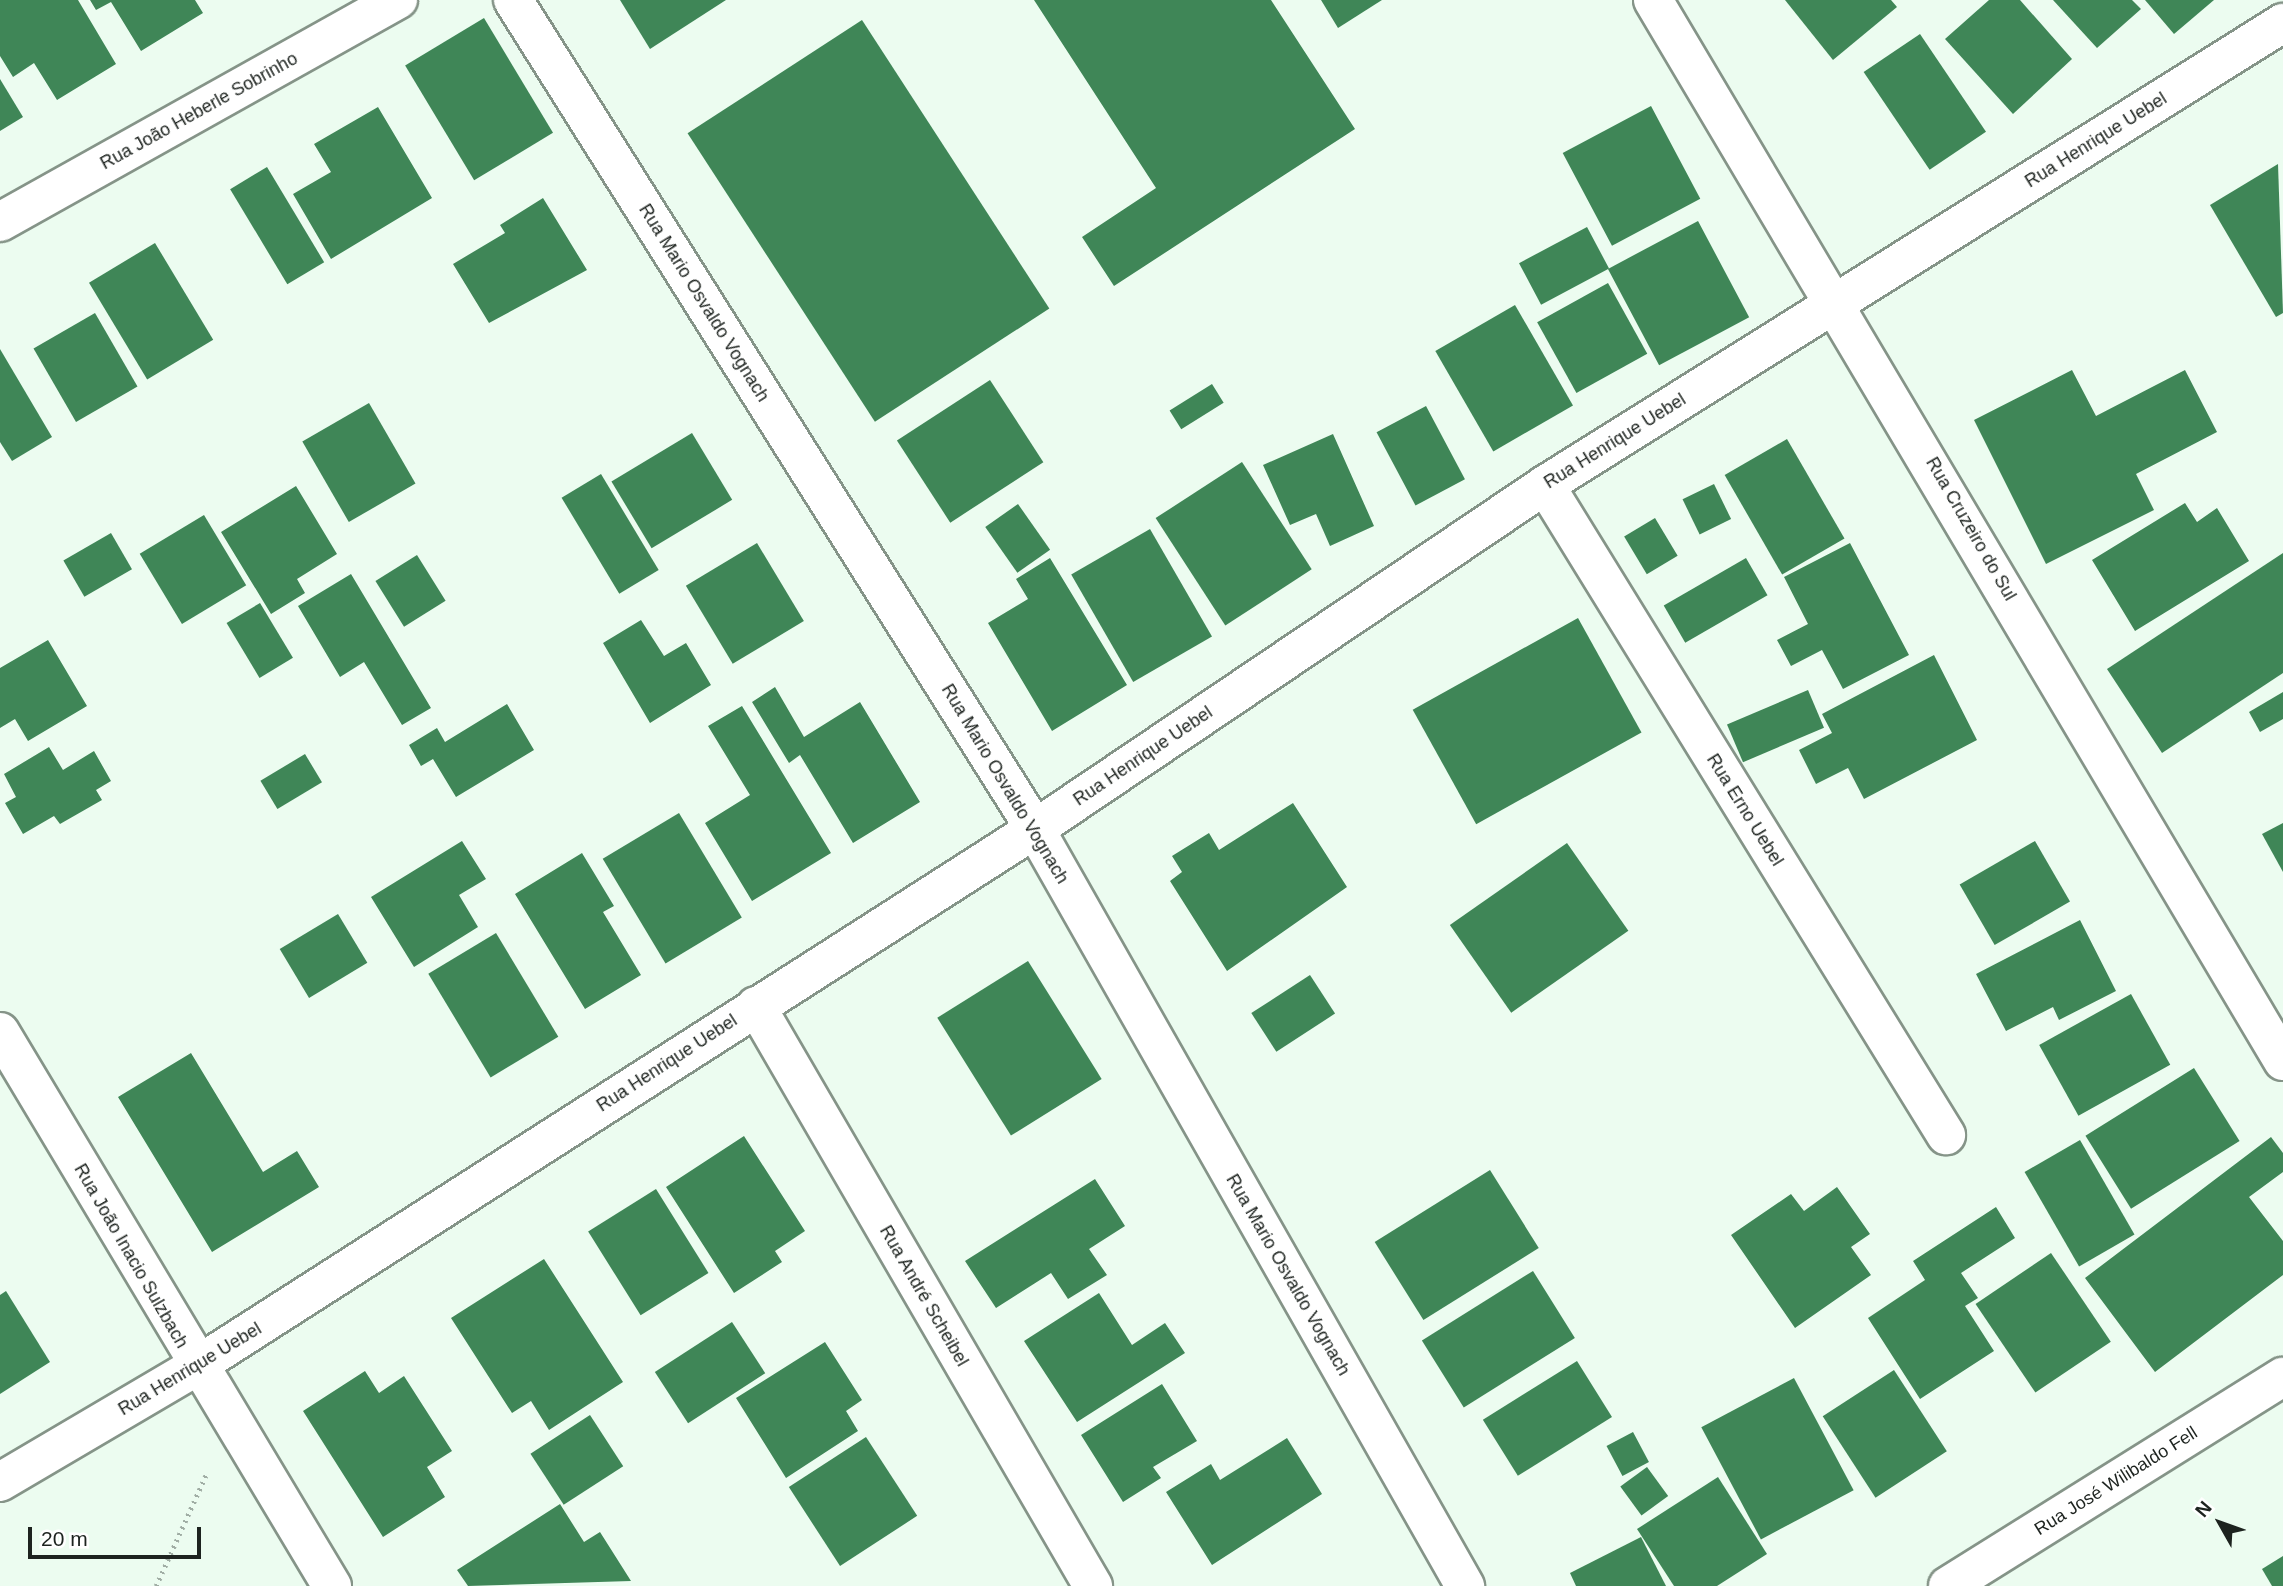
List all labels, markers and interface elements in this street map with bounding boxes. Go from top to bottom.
street label: Rua João Heberle Sobrinho [97,48,301,174]
street label: Rua Henrique Uebel [2021,88,2171,192]
street label: Rua Mario Osvaldo Vognach [634,200,774,406]
street label: Rua Henrique Uebel [1540,389,1690,493]
street label: Rua Cruzeiro do Sul [1921,453,2021,605]
street label: Rua Mario Osvaldo Vognach [937,680,1073,888]
street label: Rua Henrique Uebel [1069,701,1217,811]
street label: Rua Erno Uebel [1702,750,1788,870]
street label: Rua Henrique Uebel [593,1010,741,1116]
street label: Rua João Inacio Sulzbach [69,1160,193,1352]
street label: Rua Mario Osvaldo Vognach [1221,1170,1355,1380]
street label: Rua André Scheibel [875,1221,973,1371]
street label: Rua Henrique Uebel [115,1318,265,1420]
street label: Rua José Wilibaldo Fell [2031,1422,2201,1540]
north arrow [2185,1488,2255,1558]
text: N [2191,1497,2216,1521]
scale bar [32,1512,205,1556]
text: 20 m [41,1527,88,1550]

